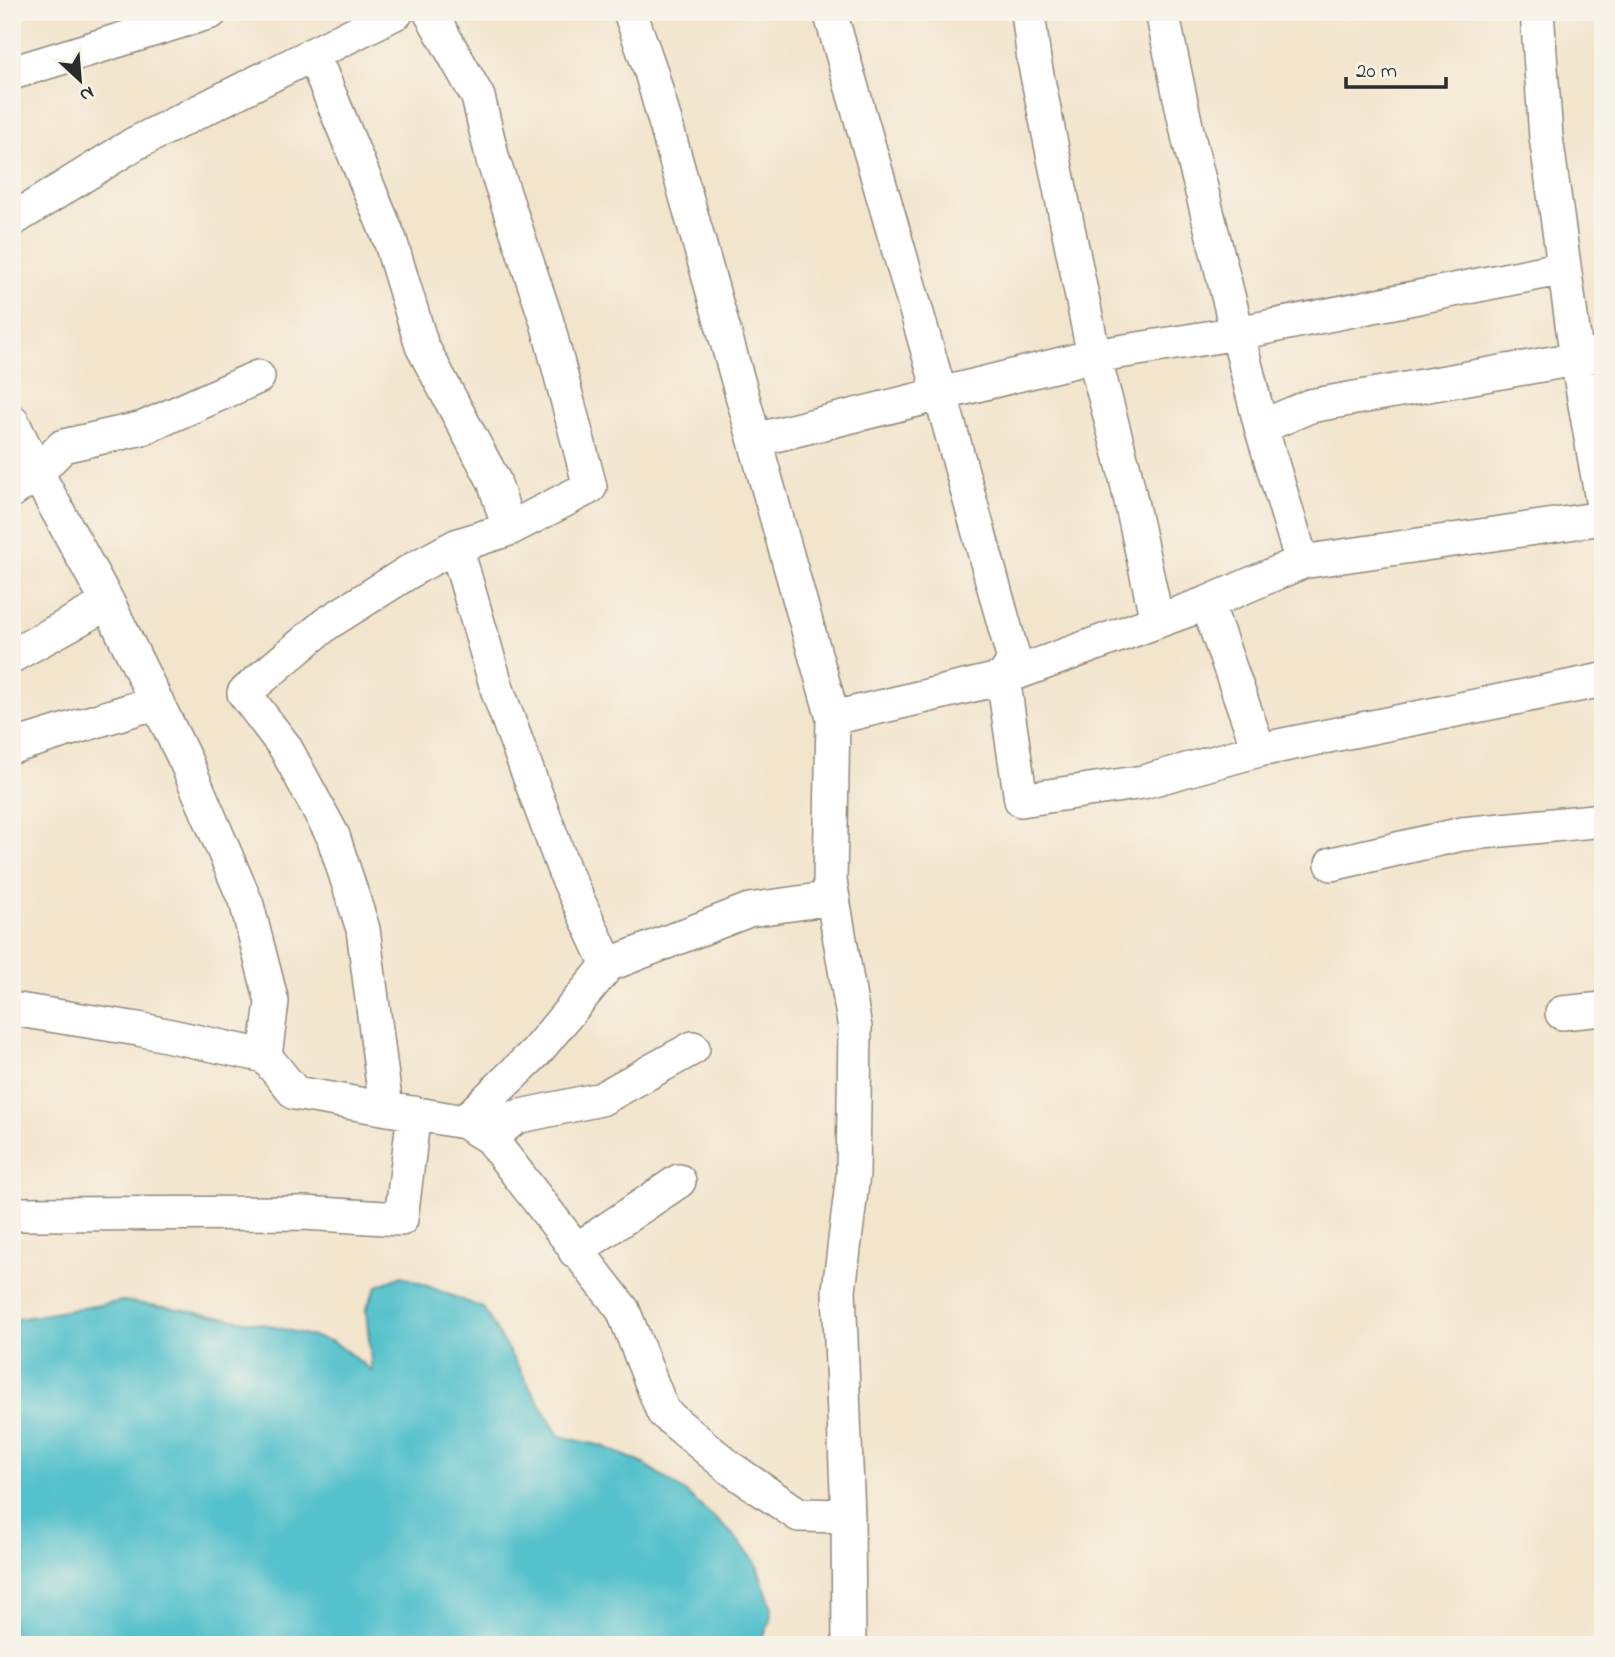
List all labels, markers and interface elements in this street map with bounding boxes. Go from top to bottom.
north arrow [46,46,116,116]
scale bar [1346,46,1445,90]
text: 20 m [1356,57,1397,87]
text: N [75,78,98,108]

